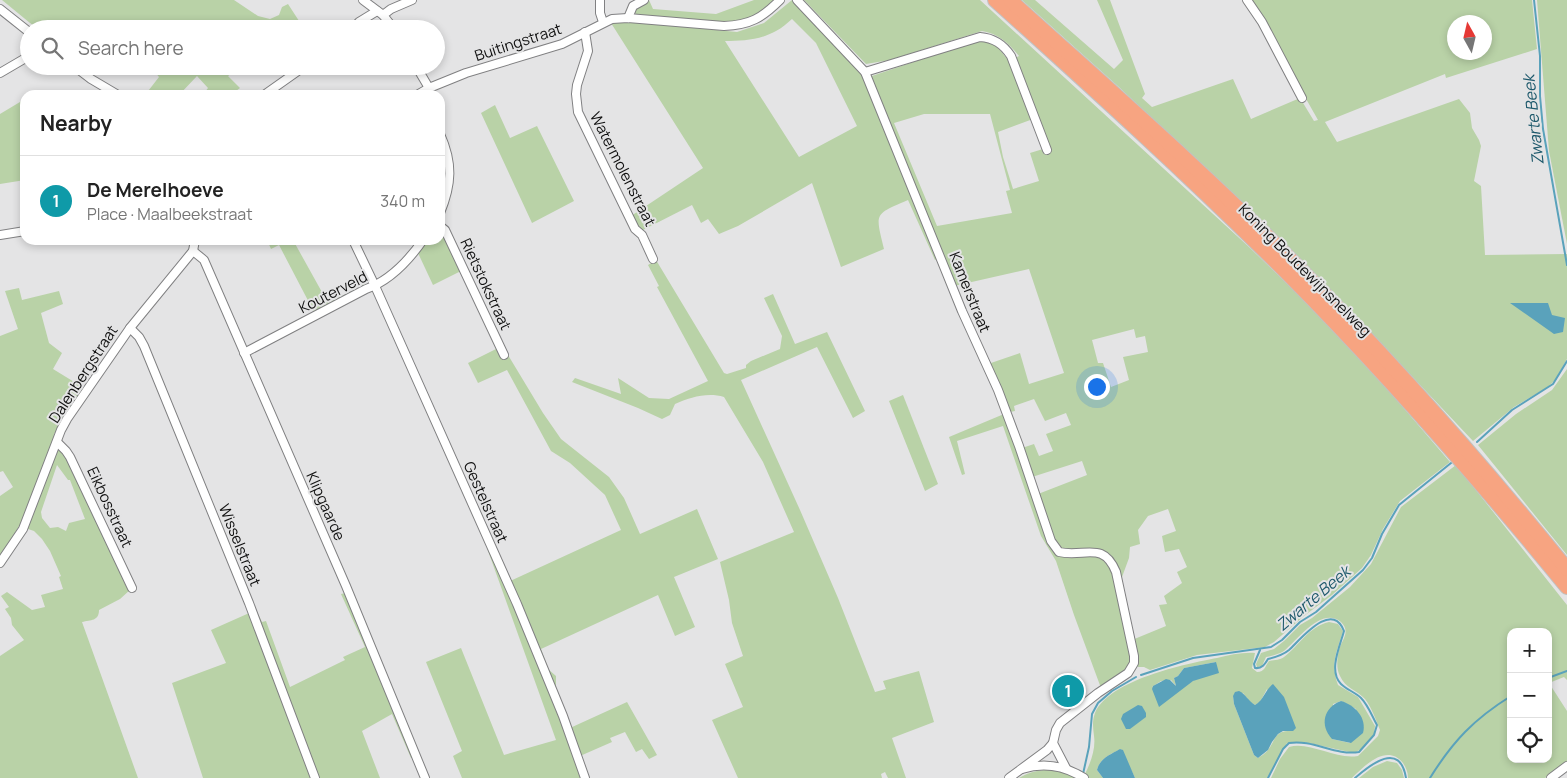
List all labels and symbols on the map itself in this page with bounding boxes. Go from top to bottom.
north arrow [1447,15,1492,60]
street label: Buitingstraat [472,18,564,66]
water label: Zwarte Beek [1517,72,1549,166]
street label: Watermolenstraat [585,108,661,230]
street label: Koning Boudewijnsnelweg [1234,199,1376,341]
street label: Rietstokstraat [456,235,516,333]
street label: Kamerstraat [944,248,996,336]
street label: Kouterveld [295,266,371,318]
street label: Dalenbergstraat [44,321,122,427]
your location [1084,374,1110,400]
street label: Gestelstraat [459,458,513,546]
street label: Eikbosstraat [82,463,138,551]
street label: Klipgaarde [302,468,351,544]
street label: Wisselstraat [214,501,266,589]
water label: Zwarte Beek [1271,559,1356,635]
pin: 1 [1052,672,1084,710]

